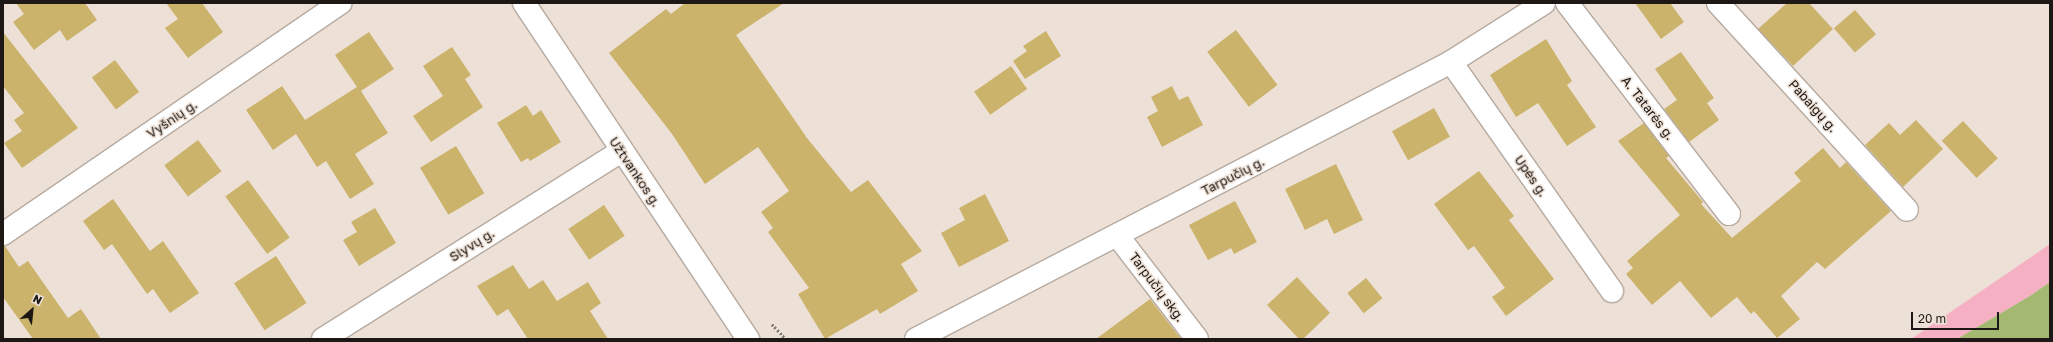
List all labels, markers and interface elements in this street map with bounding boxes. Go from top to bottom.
street label: A. Tatarės g. [1618,73,1678,143]
street label: Pabaigų g. [1785,76,1841,136]
street label: Vyšnių g. [144,96,200,142]
street label: Užtvankos g. [606,134,664,210]
street label: Upės g. [1511,152,1551,200]
street label: Tarpučių g. [1199,153,1267,199]
street label: Slyvų g. [447,225,497,265]
street label: Tarpučių skg. [1126,249,1188,325]
north arrow [12,290,52,330]
text: N [31,291,44,307]
scale bar [1913,304,2001,330]
text: 20 m [1918,311,1946,326]

